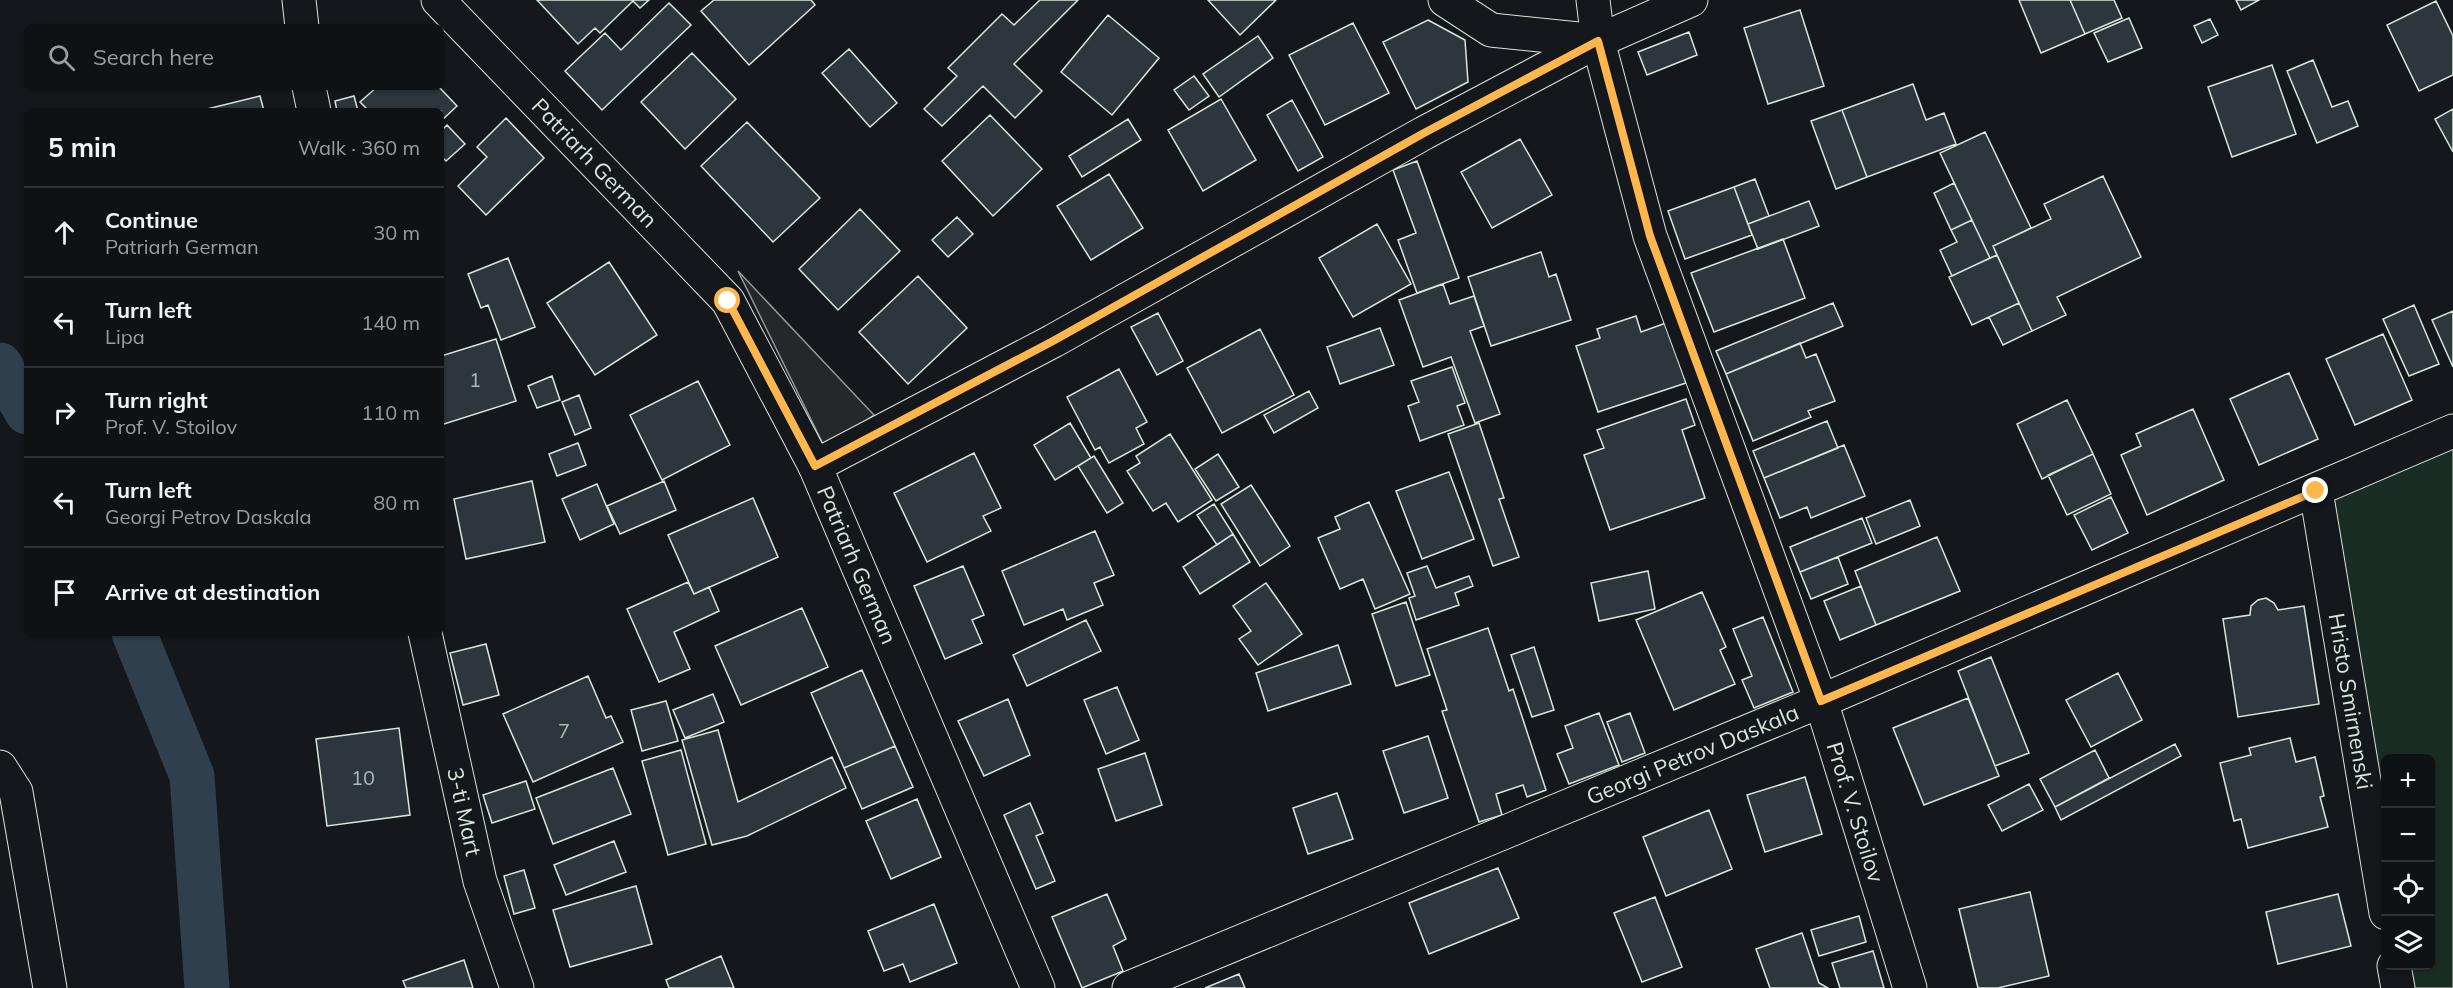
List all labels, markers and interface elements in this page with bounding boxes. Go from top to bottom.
search box [24,24,444,90]
icon: search [45,41,78,74]
text: Search here [93,43,214,71]
street label: Patriarh German [526,92,664,233]
text: 5 min [48,131,117,164]
text: Walk · 360 m [298,135,420,160]
text: Continue [105,206,198,234]
icon: ahead [48,216,81,249]
text: 30 m [373,220,420,245]
text: Patriarh German [105,234,259,259]
route start [714,287,740,313]
text: Turn left [105,296,192,324]
icon: left [48,306,81,339]
text: 140 m [361,310,420,335]
text: Lipa [105,324,145,349]
house number: 1 [469,367,481,392]
text: Turn right [105,386,208,414]
icon: right [48,396,81,429]
text: 110 m [361,400,420,425]
text: Prof. V. Stoilov [105,414,237,439]
text: Turn left [105,476,192,504]
route end [2302,477,2328,503]
street label: Patriarh German [811,482,903,648]
icon: left [48,486,81,519]
text: 80 m [373,490,420,515]
text: Georgi Petrov Daskala [105,504,312,529]
icon: arrive [48,576,81,609]
text: Arrive at destination [105,578,320,606]
street label: Hristo Smirnenski [2322,611,2379,791]
street label: Georgi Petrov Daskala [1582,698,1803,811]
house number: 7 [558,718,570,743]
street label: Prof. V. Stoilov [1821,738,1890,886]
map controls [2381,754,2435,970]
button: + [2381,754,2435,808]
house number: 10 [351,765,375,790]
street label: 3-ti Mart [441,765,488,859]
button: − [2381,808,2435,862]
button: locate [2381,862,2435,916]
button: layers [2381,916,2435,970]

